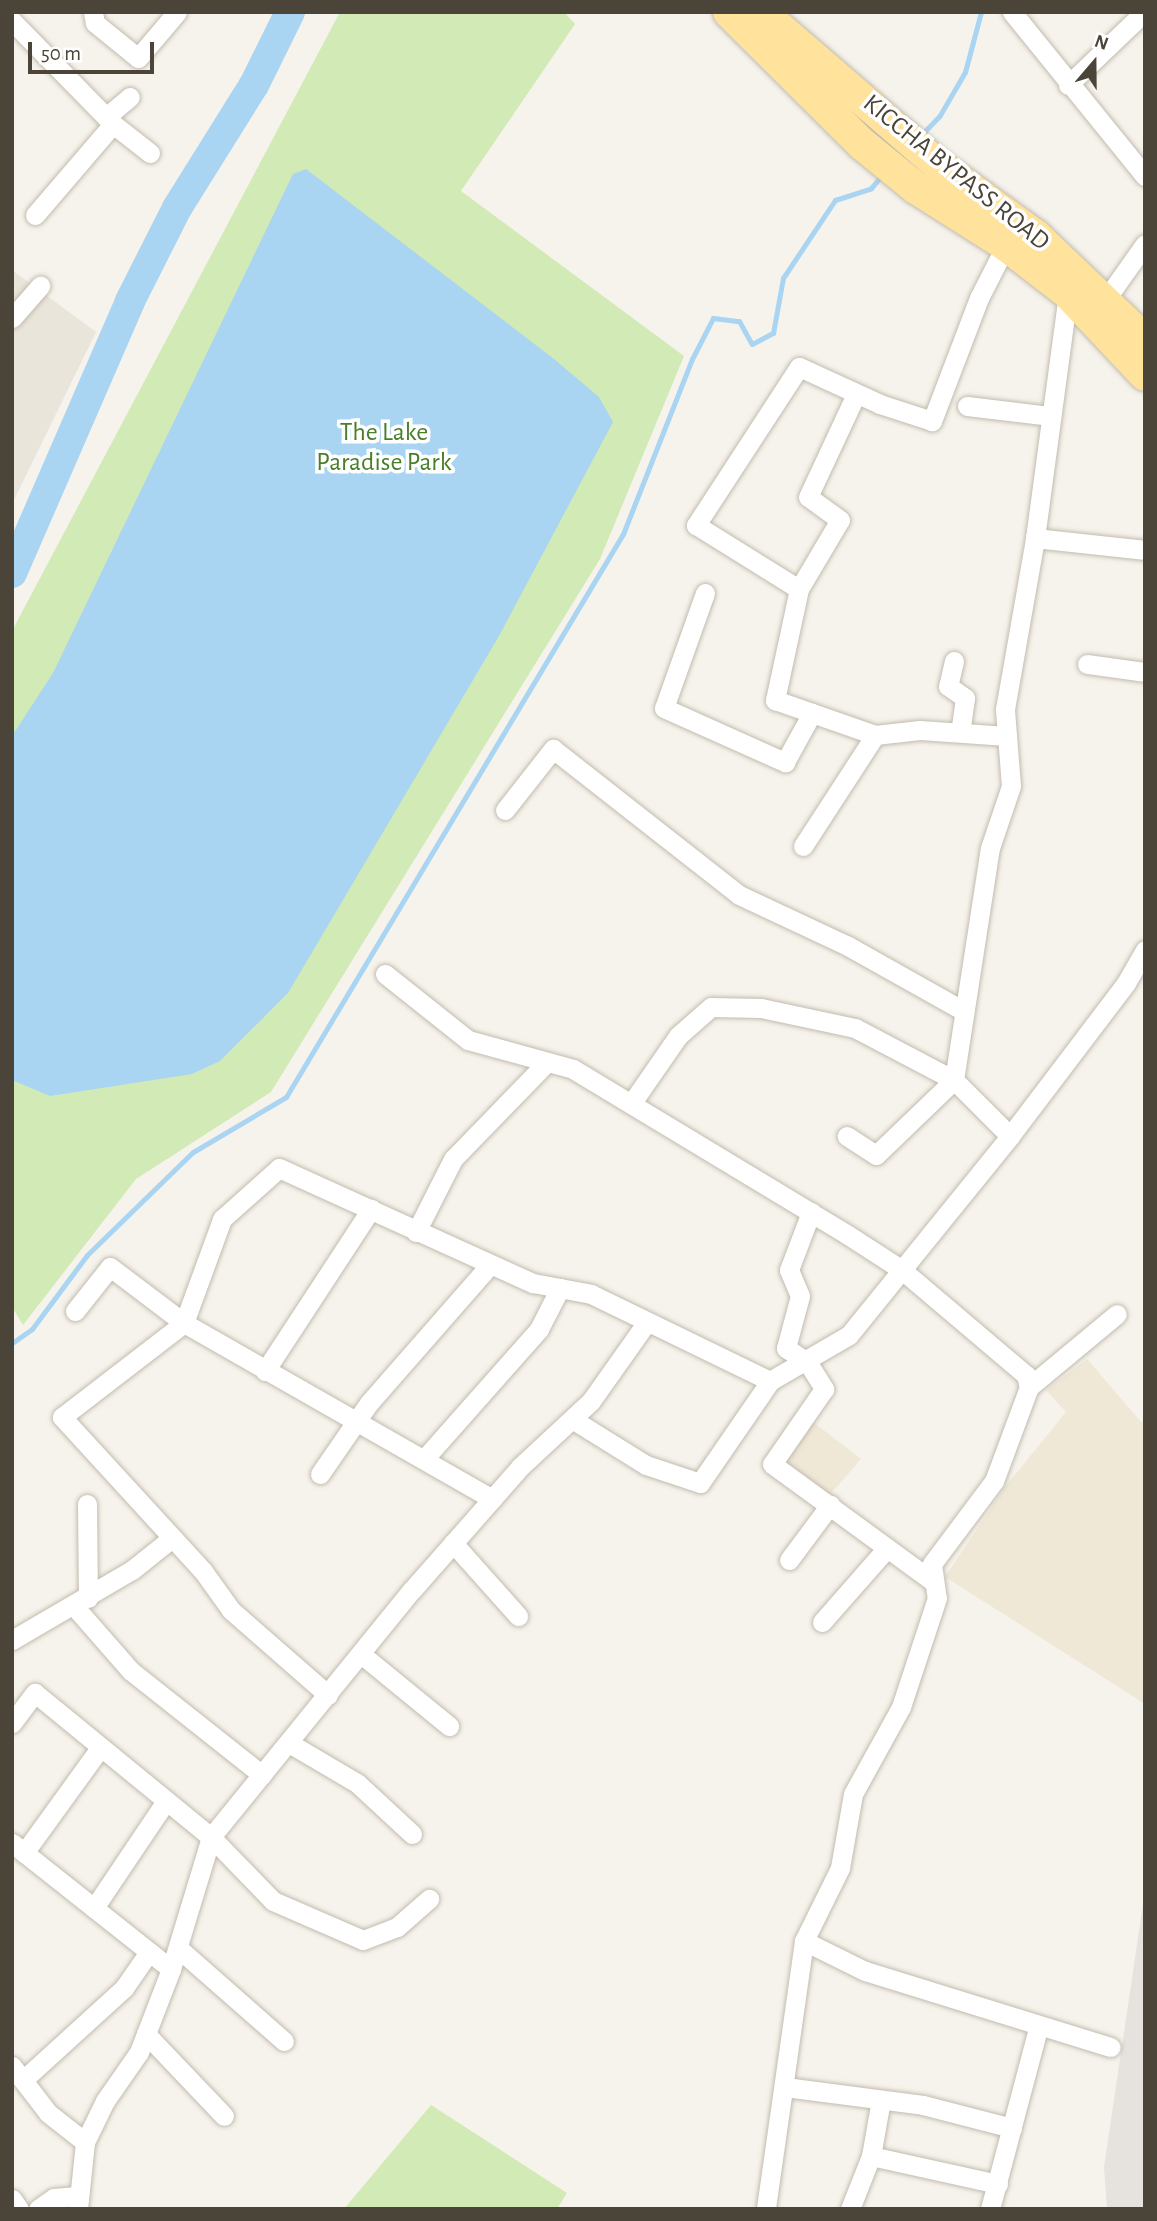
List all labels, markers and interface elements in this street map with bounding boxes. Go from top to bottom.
scale bar [32,28,158,72]
north arrow [1059,28,1129,98]
text: N [1092,32,1111,54]
text: 50 m [41,43,81,64]
street label: KICCHA BYPASS ROAD [856,88,1056,258]
park label: The Lake Paradise Park [316,417,452,478]

